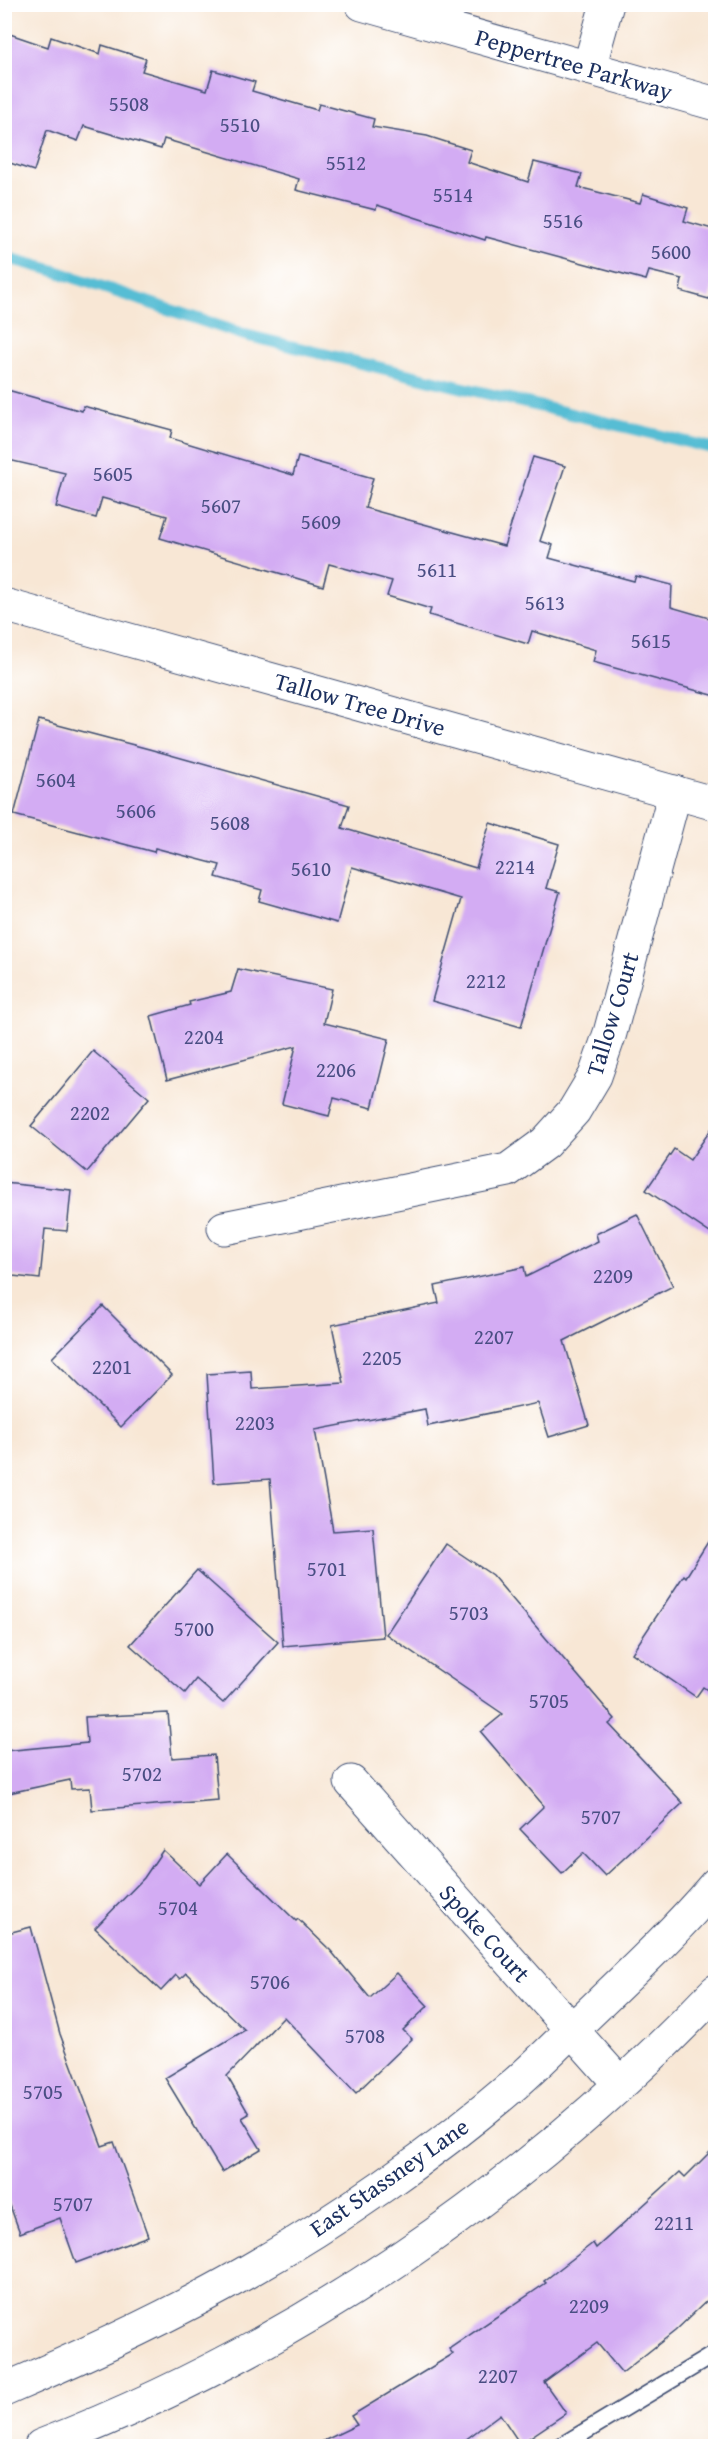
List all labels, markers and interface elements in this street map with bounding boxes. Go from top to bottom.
street label: Peppertree Parkway [471,19,677,109]
house number: 5508 [109,88,149,119]
house number: 5510 [220,109,260,140]
house number: 5512 [326,147,366,178]
house number: 5514 [433,179,473,210]
house number: 5516 [543,205,583,236]
house number: 5600 [651,236,691,267]
house number: 5605 [93,458,133,489]
house number: 5607 [201,490,241,521]
house number: 5609 [301,506,341,537]
house number: 5611 [417,554,457,585]
house number: 5613 [525,587,565,618]
house number: 5615 [631,625,671,656]
street label: Tallow Tree Drive [270,663,450,745]
house number: 5604 [36,764,76,795]
house number: 5606 [116,795,156,826]
house number: 5608 [210,807,250,838]
house number: 2214 [495,851,535,882]
house number: 5610 [291,853,331,884]
street label: Tallow Court [577,947,648,1080]
house number: 2212 [466,965,506,996]
house number: 2204 [184,1021,224,1052]
house number: 2206 [316,1054,356,1085]
house number: 2202 [70,1097,110,1128]
house number: 2209 [593,1260,633,1291]
house number: 2207 [474,1321,514,1352]
house number: 2205 [362,1342,402,1373]
house number: 2201 [92,1351,132,1382]
house number: 2203 [235,1407,275,1438]
house number: 5701 [307,1553,347,1584]
house number: 5703 [449,1597,489,1628]
house number: 5700 [174,1613,214,1644]
house number: 5705 [529,1685,569,1716]
house number: 5702 [122,1758,162,1789]
house number: 5707 [581,1801,621,1832]
street label: Spoke Court [431,1876,539,1990]
house number: 5704 [158,1892,198,1923]
house number: 5706 [250,1966,290,1997]
house number: 5708 [345,2020,385,2051]
house number: 5705 [23,2076,63,2107]
street label: East Stassney Lane [302,2109,476,2245]
house number: 5707 [53,2188,93,2219]
house number: 2211 [654,2207,694,2238]
house number: 2209 [569,2290,609,2321]
house number: 2207 [478,2360,518,2391]

